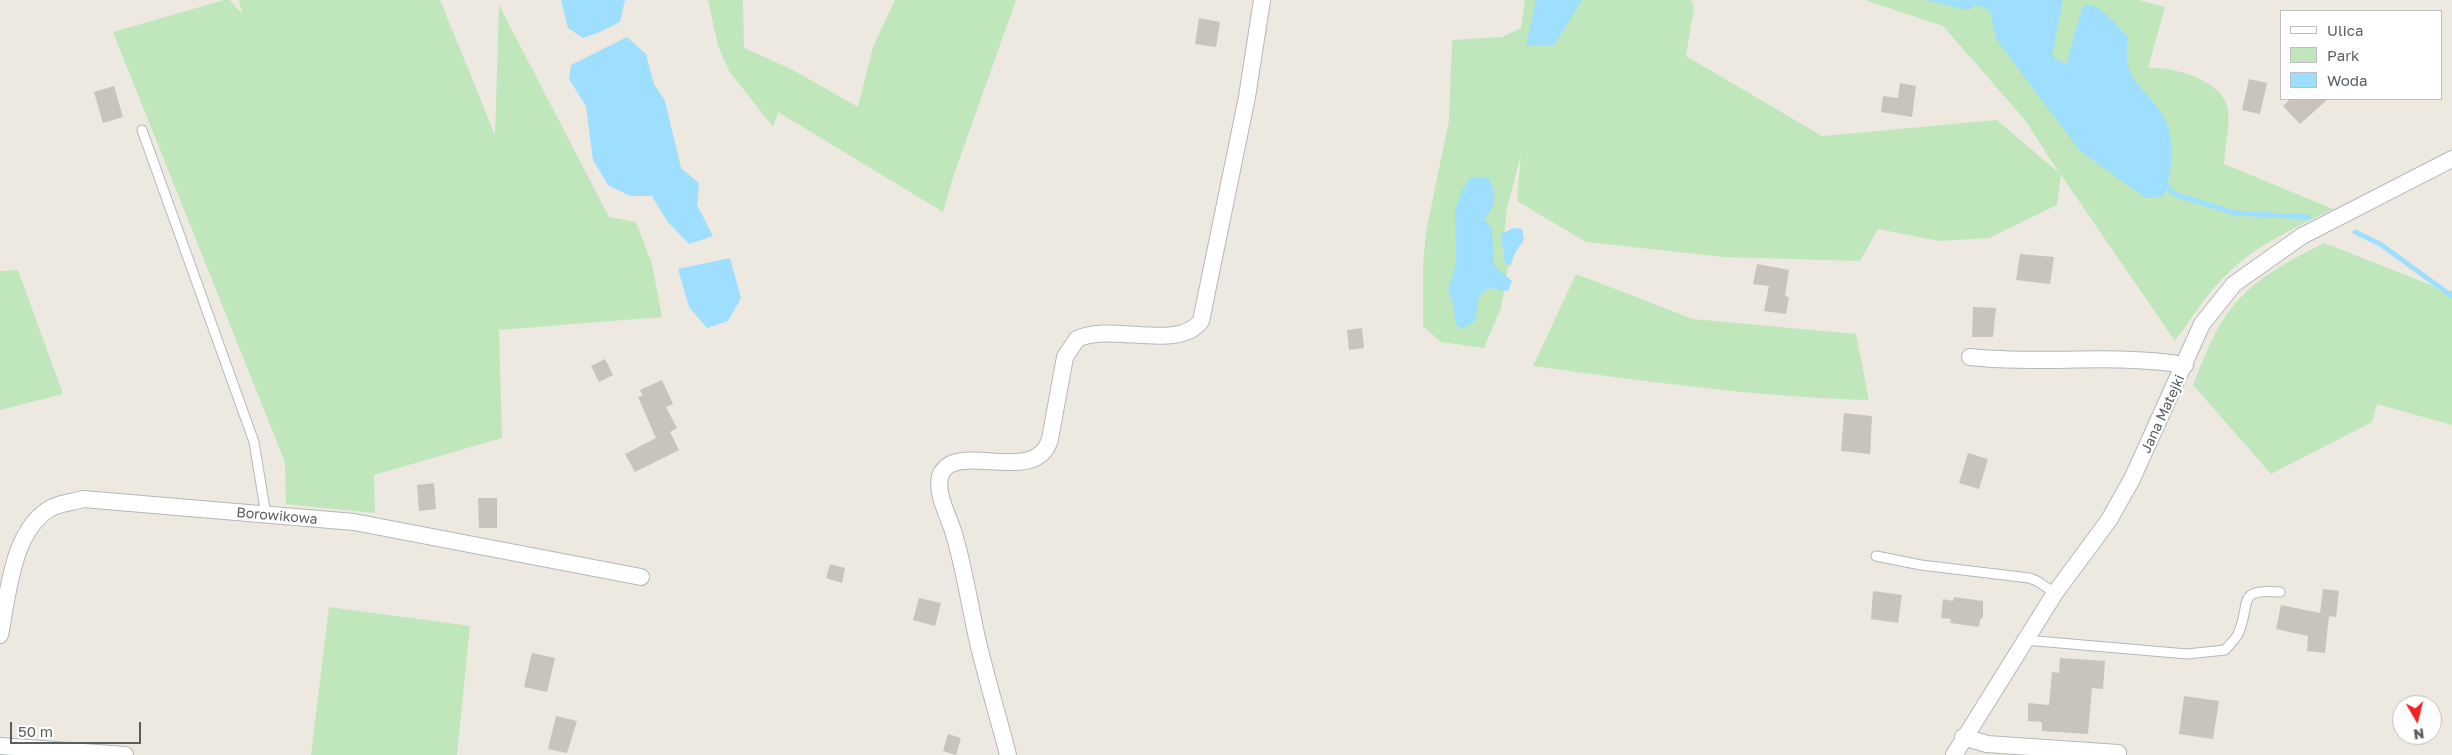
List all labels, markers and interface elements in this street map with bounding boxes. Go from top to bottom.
legend [2280,10,2442,100]
text: Ulica [2327,21,2363,39]
text: Park [2327,46,2359,64]
text: Woda [2327,71,2368,89]
street label: Jana Matejki [2138,372,2188,456]
street label: Borowikowa [236,504,318,528]
north arrow [2392,695,2442,745]
scale bar [12,712,144,744]
text: 50 m [18,722,53,740]
text: N [2413,725,2425,744]

